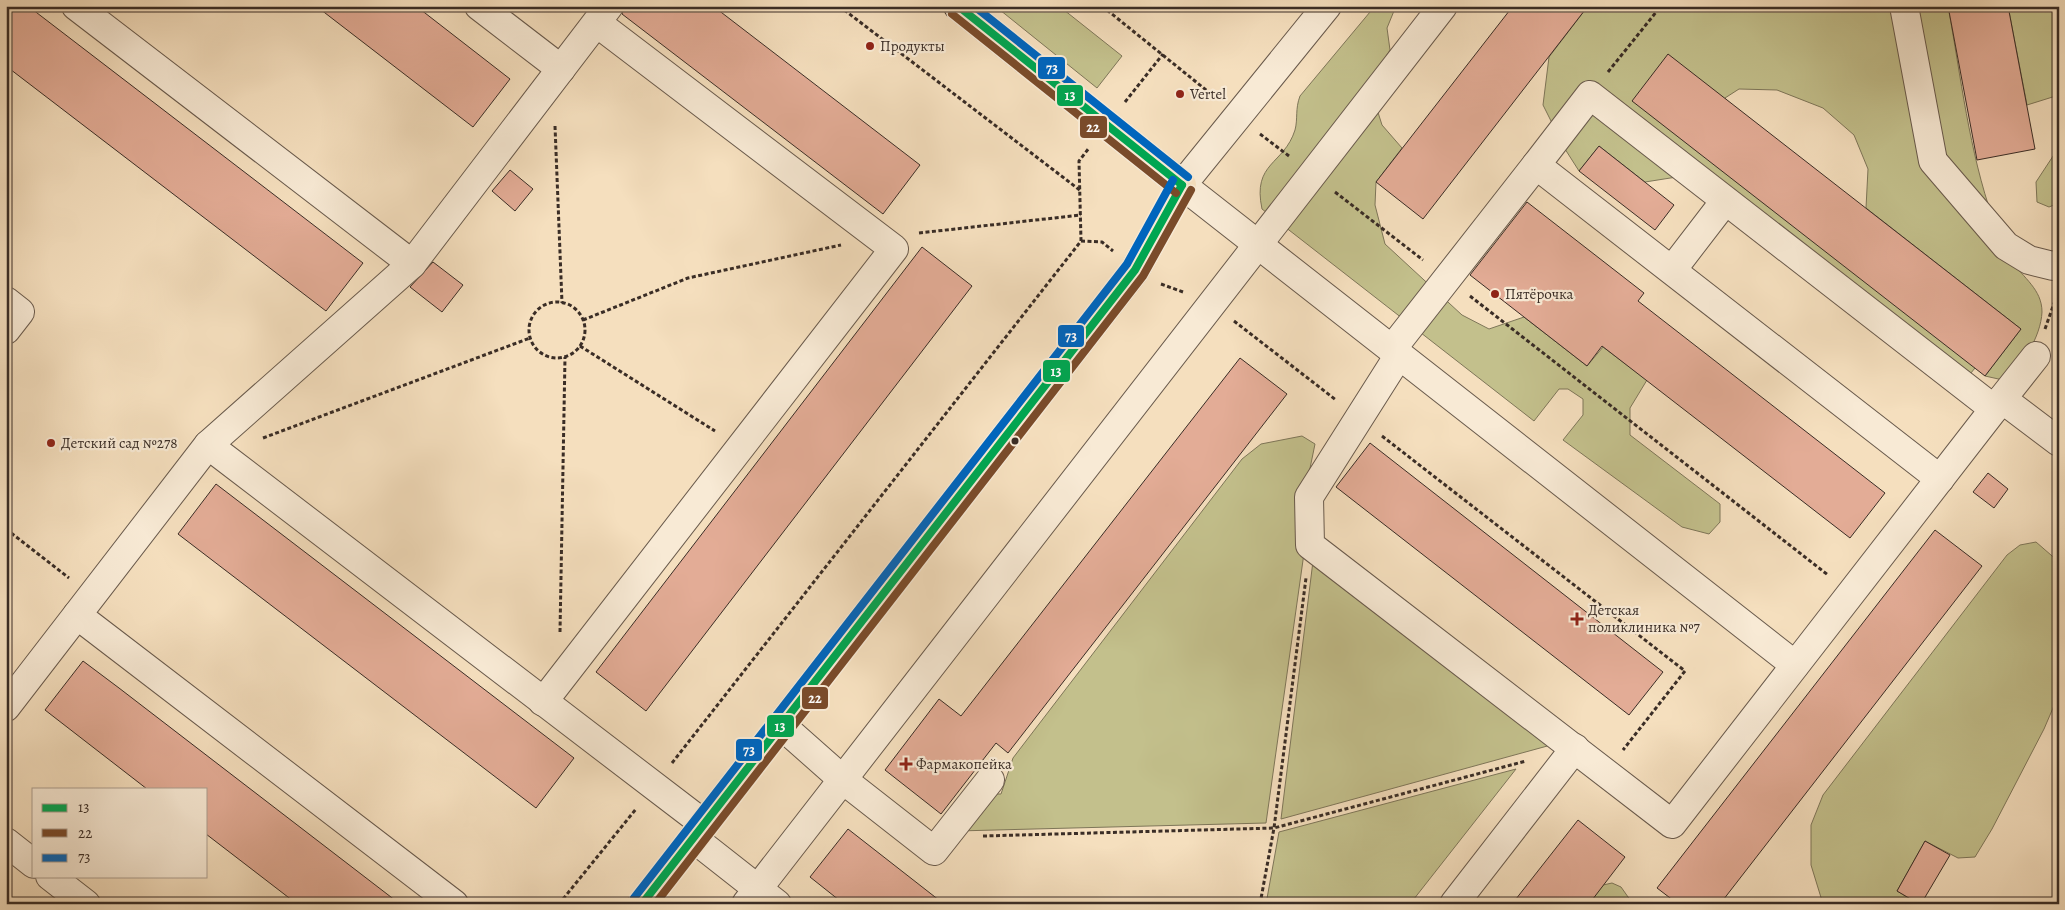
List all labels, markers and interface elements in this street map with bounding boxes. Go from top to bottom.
place label: Продукты [880,36,945,56]
marker: Продукты [864,40,876,52]
line badge: 73 [1037,56,1066,80]
text: 73 [1046,59,1058,78]
line badge: 13 [1056,84,1084,107]
place label: Vertel [1189,84,1226,104]
text: 13 [1064,86,1076,105]
marker: Vertel [1174,88,1186,100]
line badge: 22 [1079,115,1108,139]
text: 22 [1086,118,1100,137]
place label: Пятёрочка [1505,284,1574,304]
marker: Пятёрочка [1489,288,1501,300]
line badge: 73 [1057,324,1085,348]
text: 73 [1065,327,1077,346]
line badge: 13 [1042,359,1071,383]
text: 13 [1050,362,1062,381]
place label: Детский сад №278 [61,433,178,453]
unlabelled marker [1010,436,1020,446]
marker: Детский сад №278 [45,437,57,449]
place label: Детская поликлиника №7 [1588,600,1701,637]
marker: Детская поликлиника №7 [1570,612,1584,626]
line badge: 22 [801,686,829,710]
text: 22 [808,689,822,708]
line badge: 13 [766,714,795,738]
text: 13 [774,717,786,736]
line badge: 73 [735,738,763,762]
text: 73 [743,741,755,760]
place label: Фармакопейка [916,754,1012,774]
marker: Фармакопейка [900,758,912,770]
legend [32,788,208,878]
text: 13 [78,797,89,817]
text: 22 [78,823,92,843]
text: 73 [78,847,91,867]

